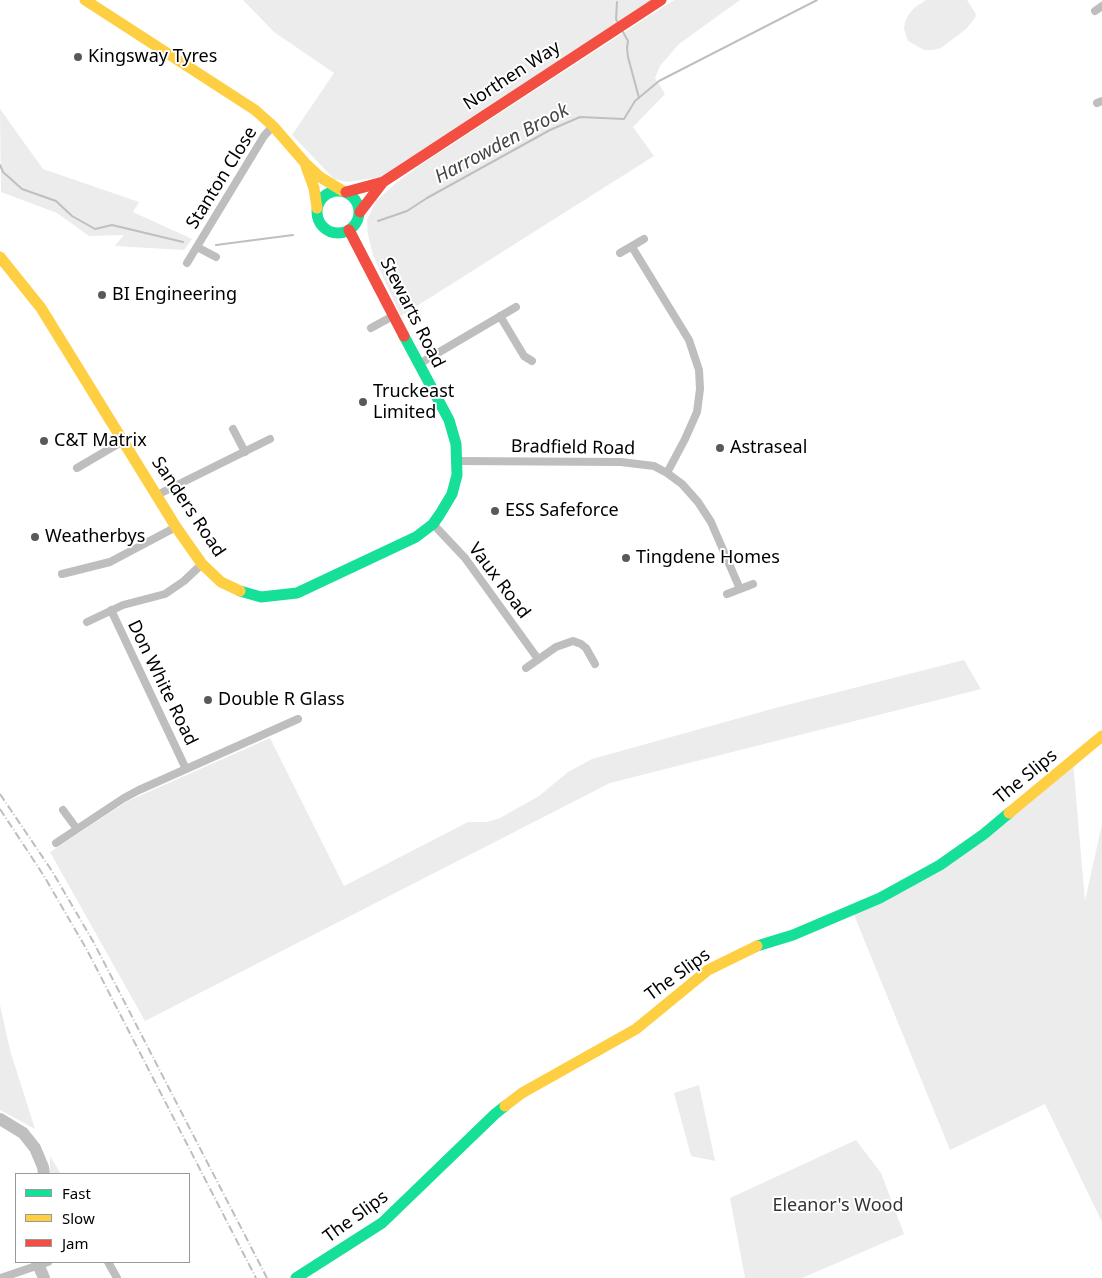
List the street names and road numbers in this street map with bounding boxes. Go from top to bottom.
street label: Northen Way [459,37,565,115]
street label: Stanton Close [182,123,262,233]
street label: Stewarts Road [375,254,449,372]
street label: Bradfield Road [511,436,635,460]
street label: Sanders Road [147,453,229,561]
street label: Vaux Road [464,539,534,623]
street label: Don White Road [122,617,202,749]
street label: The Slips [990,745,1062,809]
street label: The Slips [641,944,715,1006]
street label: The Slips [319,1186,393,1248]

